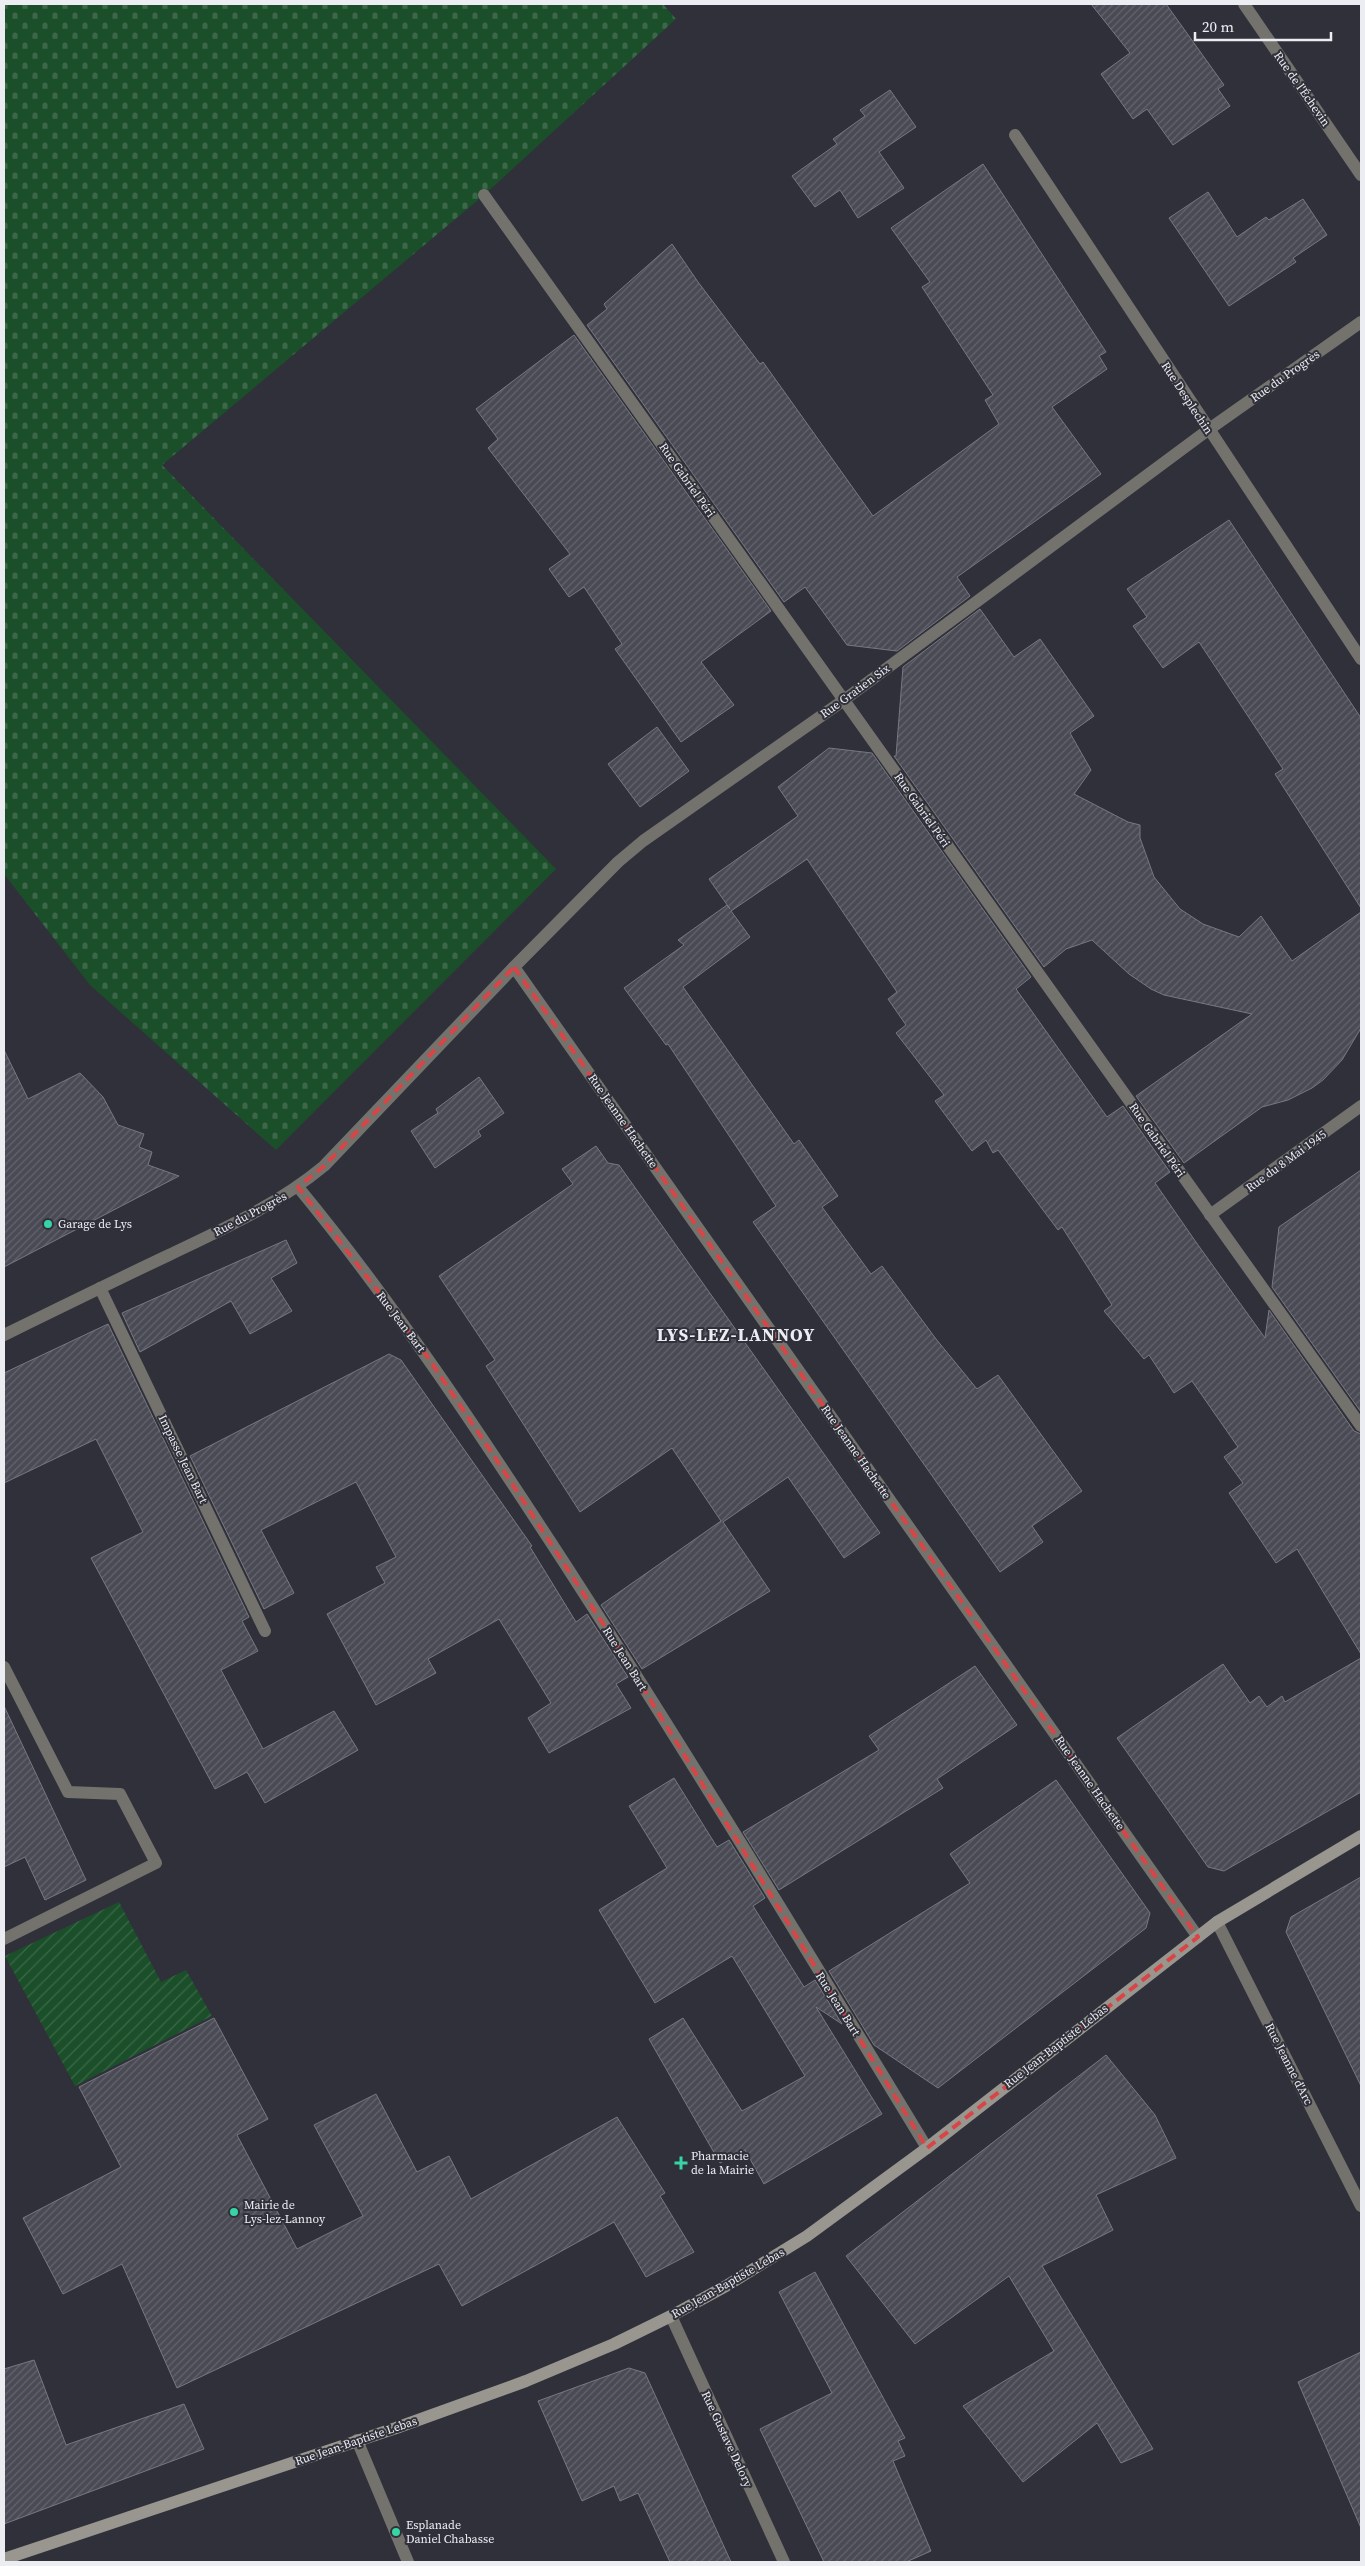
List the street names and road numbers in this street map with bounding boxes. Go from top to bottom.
street label: Rue de l'Échevin [1270,48,1334,130]
street label: Rue du Progrès [1247,346,1323,406]
street label: Rue Desplechin [1158,359,1216,437]
street label: Rue Gabriel Péri [655,440,719,521]
street label: Rue Gratien Six [817,660,894,722]
street label: Rue Gabriel Péri [890,770,954,851]
street label: Rue Jeanne Hachette [584,1071,662,1171]
street label: Rue Gabriel Péri [1125,1100,1189,1181]
street label: Rue du 8 Mai 1945 [1243,1126,1329,1196]
street label: Rue du Progrès [211,1188,289,1240]
street label: Rue Jean Bart [373,1288,429,1356]
street label: Rue Jeanne Hachette [817,1402,895,1502]
street label: Impasse Jean Bart [155,1412,211,1506]
street label: Rue Jean Bart [599,1624,651,1694]
street label: Rue Jeanne Hachette [1051,1733,1129,1833]
street label: Rue Jean Bart [812,1969,864,2039]
street label: Rue Jean-Baptiste Lebas [1001,2000,1111,2092]
street label: Rue Jeanne d'Arc [1261,2020,1317,2108]
street label: Rue Jean-Baptiste Lebas [669,2244,787,2322]
street label: Rue Gustave Delory [698,2388,757,2490]
street label: Rue Jean-Baptiste Lebas [293,2413,419,2469]

